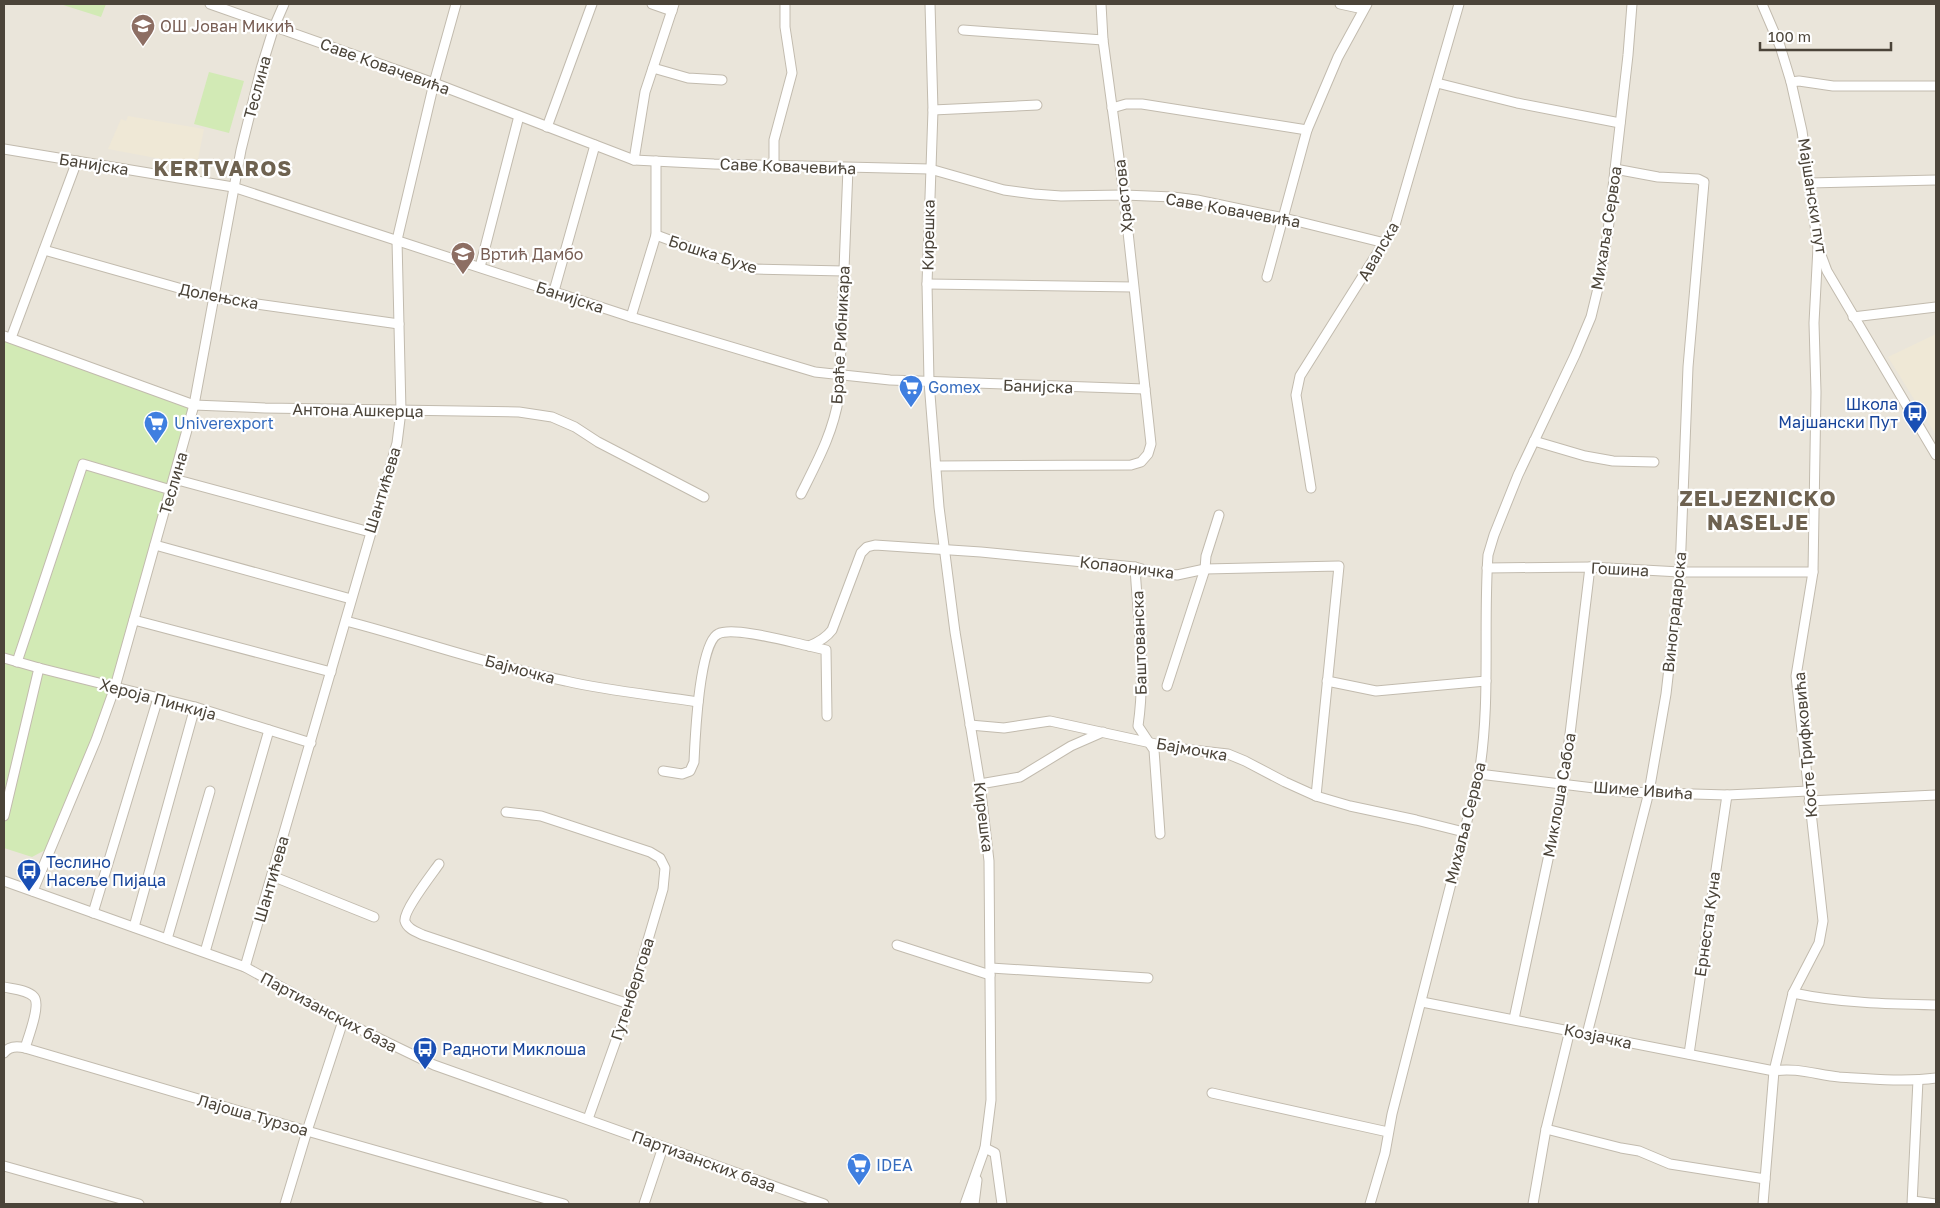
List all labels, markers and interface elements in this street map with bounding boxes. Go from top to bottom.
school or university icon: ОШ Јован Микић [130,13,156,47]
place label: ОШ Јован Микић [160,16,294,36]
scale bar [1760,20,1891,52]
text: 100 m [1768,27,1811,45]
street label: Саве Ковачевића [317,33,453,99]
street label: Теслина [239,53,275,121]
street label: Мајшански пут [1794,137,1832,256]
street label: Банијска [58,149,130,179]
street label: Саве Ковачевића [719,154,857,178]
district label: KERTVAROS [154,155,292,181]
street label: Храстова [1109,158,1137,234]
street label: Михаља Сервоа [1586,165,1626,291]
street label: Саве Ковачевића [1164,188,1302,232]
street label: Кирешка [917,199,939,271]
street label: Авалска [1353,218,1403,284]
street label: Бошка Бухе [666,230,760,278]
school or university icon: Вртић Дамбо [450,241,476,275]
place label: Вртић Дамбо [480,244,583,264]
street label: Браће Рибникара [826,265,854,405]
street label: Банијска [533,277,607,317]
street label: Долењска [178,278,260,314]
supermarket icon: Gomex [898,374,924,408]
street label: Банијска [1003,375,1073,397]
place label: Gomex [928,377,981,397]
place label: Школа Мајшански Пут [1778,394,1898,432]
street label: Антона Ашкерца [292,399,424,421]
bus stop icon: Школа Мајшански Пут [1902,400,1928,434]
supermarket icon: Univerexport [143,410,169,444]
place label: Univerexport [174,413,274,433]
street label: Шантићева [359,444,405,536]
street label: Теслина [155,449,191,517]
district label: ZELJEZNICKO NASELJE [1679,485,1837,535]
street label: Виноградарска [1658,550,1690,674]
street label: Копаоничка [1079,551,1175,583]
street label: Гошина [1590,557,1650,581]
street label: Баштованска [1127,590,1151,696]
street label: Бајмочка [483,650,557,688]
street label: Косте Трифковића [1789,671,1821,819]
street label: Хероја Пинкија [97,674,219,724]
street label: Миклоша Сабоа [1538,731,1580,859]
street label: Бајмочка [1155,733,1229,765]
street label: Михаља Сервоа [1440,760,1490,886]
street label: Шиме Ивића [1592,777,1694,803]
street label: Кирешка [970,780,998,854]
street label: Шантићева [249,833,293,925]
place label: Теслино Насеље Пијаца [46,852,166,890]
bus stop icon: Теслино Насеље Пијаца [16,858,42,892]
street label: Ернеста Куна [1690,870,1724,978]
street label: Гутенбергова [606,935,658,1043]
street label: Партизанских база [257,967,401,1057]
street label: Козјачка [1562,1019,1634,1053]
bus stop icon: Радноти Миклоша [412,1036,438,1070]
place label: Радноти Миклоша [442,1039,586,1059]
street label: Лајоша Турзоа [195,1090,311,1140]
street label: Партизанских база [629,1126,779,1196]
supermarket icon: IDEA [846,1152,872,1186]
place label: IDEA [876,1155,913,1175]

